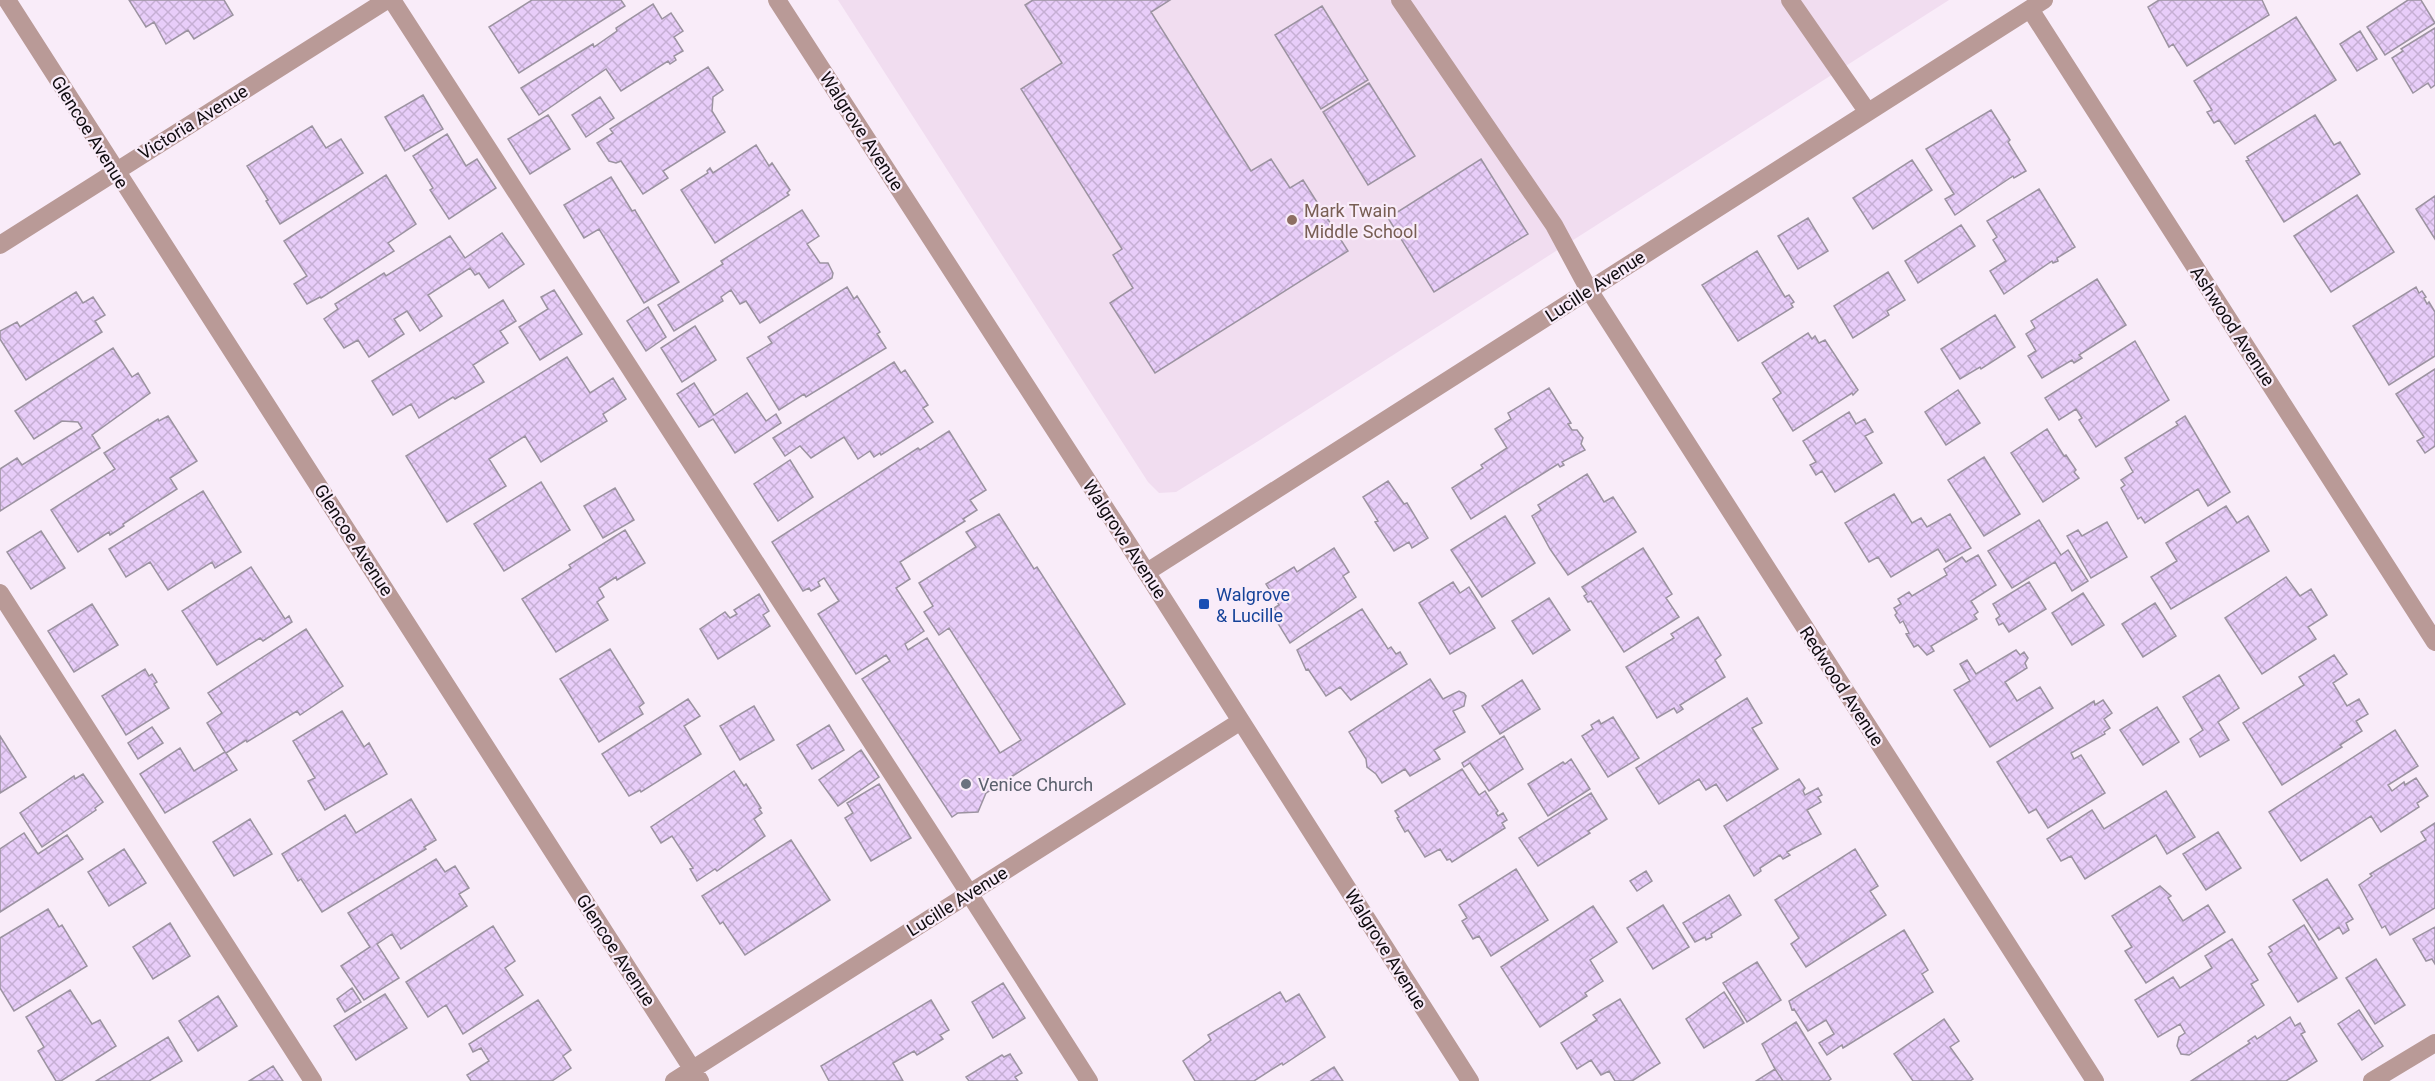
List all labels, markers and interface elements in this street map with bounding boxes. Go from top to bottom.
street label: Walgrove Avenue [816,68,908,194]
street label: Glencoe Avenue [47,72,133,192]
street label: Victoria Avenue [134,80,252,164]
place label: Mark Twain Middle School [1304,200,1418,242]
marker: Mark Twain Middle School [1285,213,1299,227]
street label: Lucille Avenue [1541,246,1649,326]
street label: Ashwood Avenue [2186,262,2280,390]
street label: Walgrove Avenue [1079,476,1171,602]
street label: Glencoe Avenue [310,480,398,600]
place label: Walgrove & Lucille [1216,584,1290,626]
marker: Walgrove & Lucille [1197,597,1211,611]
street label: Redwood Avenue [1796,622,1888,750]
place label: Venice Church [978,774,1093,795]
marker: Venice Church [959,777,973,791]
street label: Lucille Avenue [903,862,1011,940]
street label: Walgrove Avenue [1341,885,1431,1013]
street label: Glencoe Avenue [572,890,660,1010]

